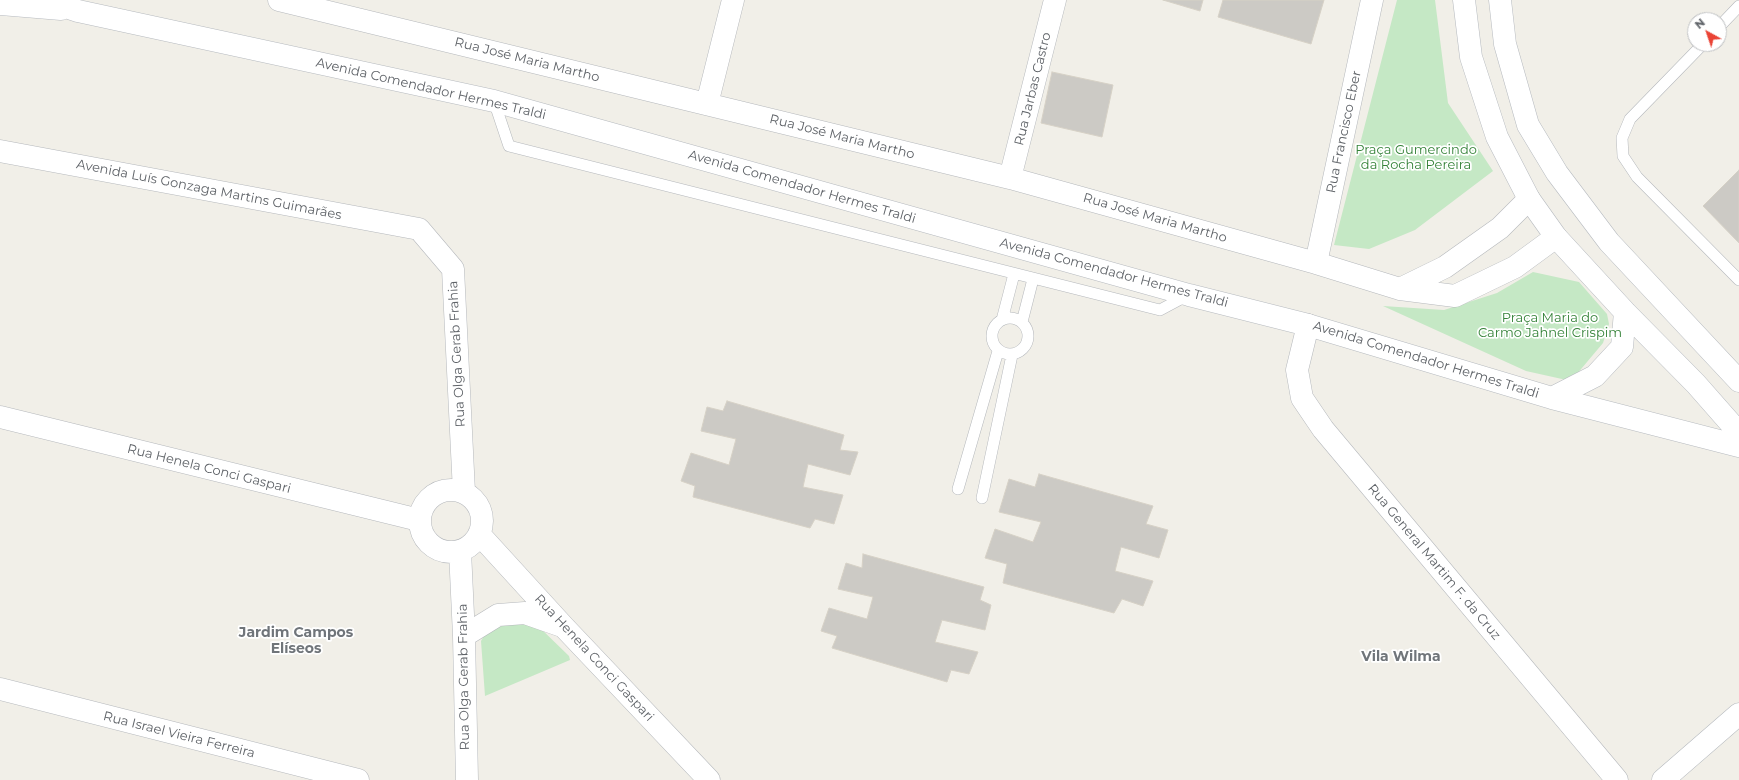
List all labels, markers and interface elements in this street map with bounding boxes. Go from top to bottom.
north arrow [1687,12,1727,52]
text: N [1692,15,1708,32]
street label: Rua Jarbas Castro [1011,31,1055,147]
street label: Rua José Maria Martho [453,34,601,86]
street label: Avenida Comendador Hermes Traldi [314,55,548,123]
street label: Rua Francisco Eber [1323,69,1365,195]
street label: Rua José Maria Martho [768,111,916,163]
park label: Praça Gumercindo da Rocha Pereira [1355,142,1477,173]
street label: Avenida Comendador Hermes Traldi [687,147,917,227]
street label: Avenida Luís Gonzaga Martins Guimarães [75,157,343,223]
street label: Rua José Maria Martho [1081,190,1229,246]
street label: Avenida Comendador Hermes Traldi [998,235,1230,311]
street label: Rua Olga Gerab Frahia [445,280,469,428]
park label: Praça Maria do Carmo Jahnel Crispim [1478,310,1622,341]
street label: Avenida Comendador Hermes Traldi [1311,318,1541,402]
street label: Rua Henela Conci Gaspari [126,441,292,497]
street label: Rua General Martim F. da Cruz [1364,481,1504,643]
street label: Rua Henela Conci Gaspari [531,591,657,725]
street label: Rua Olga Gerab Frahia [455,604,473,750]
district label: Jardim Campos Elíseos [239,625,353,658]
district label: Vila Wilma [1361,649,1441,665]
street label: Rua Israel Vieira Ferreira [102,709,256,761]

